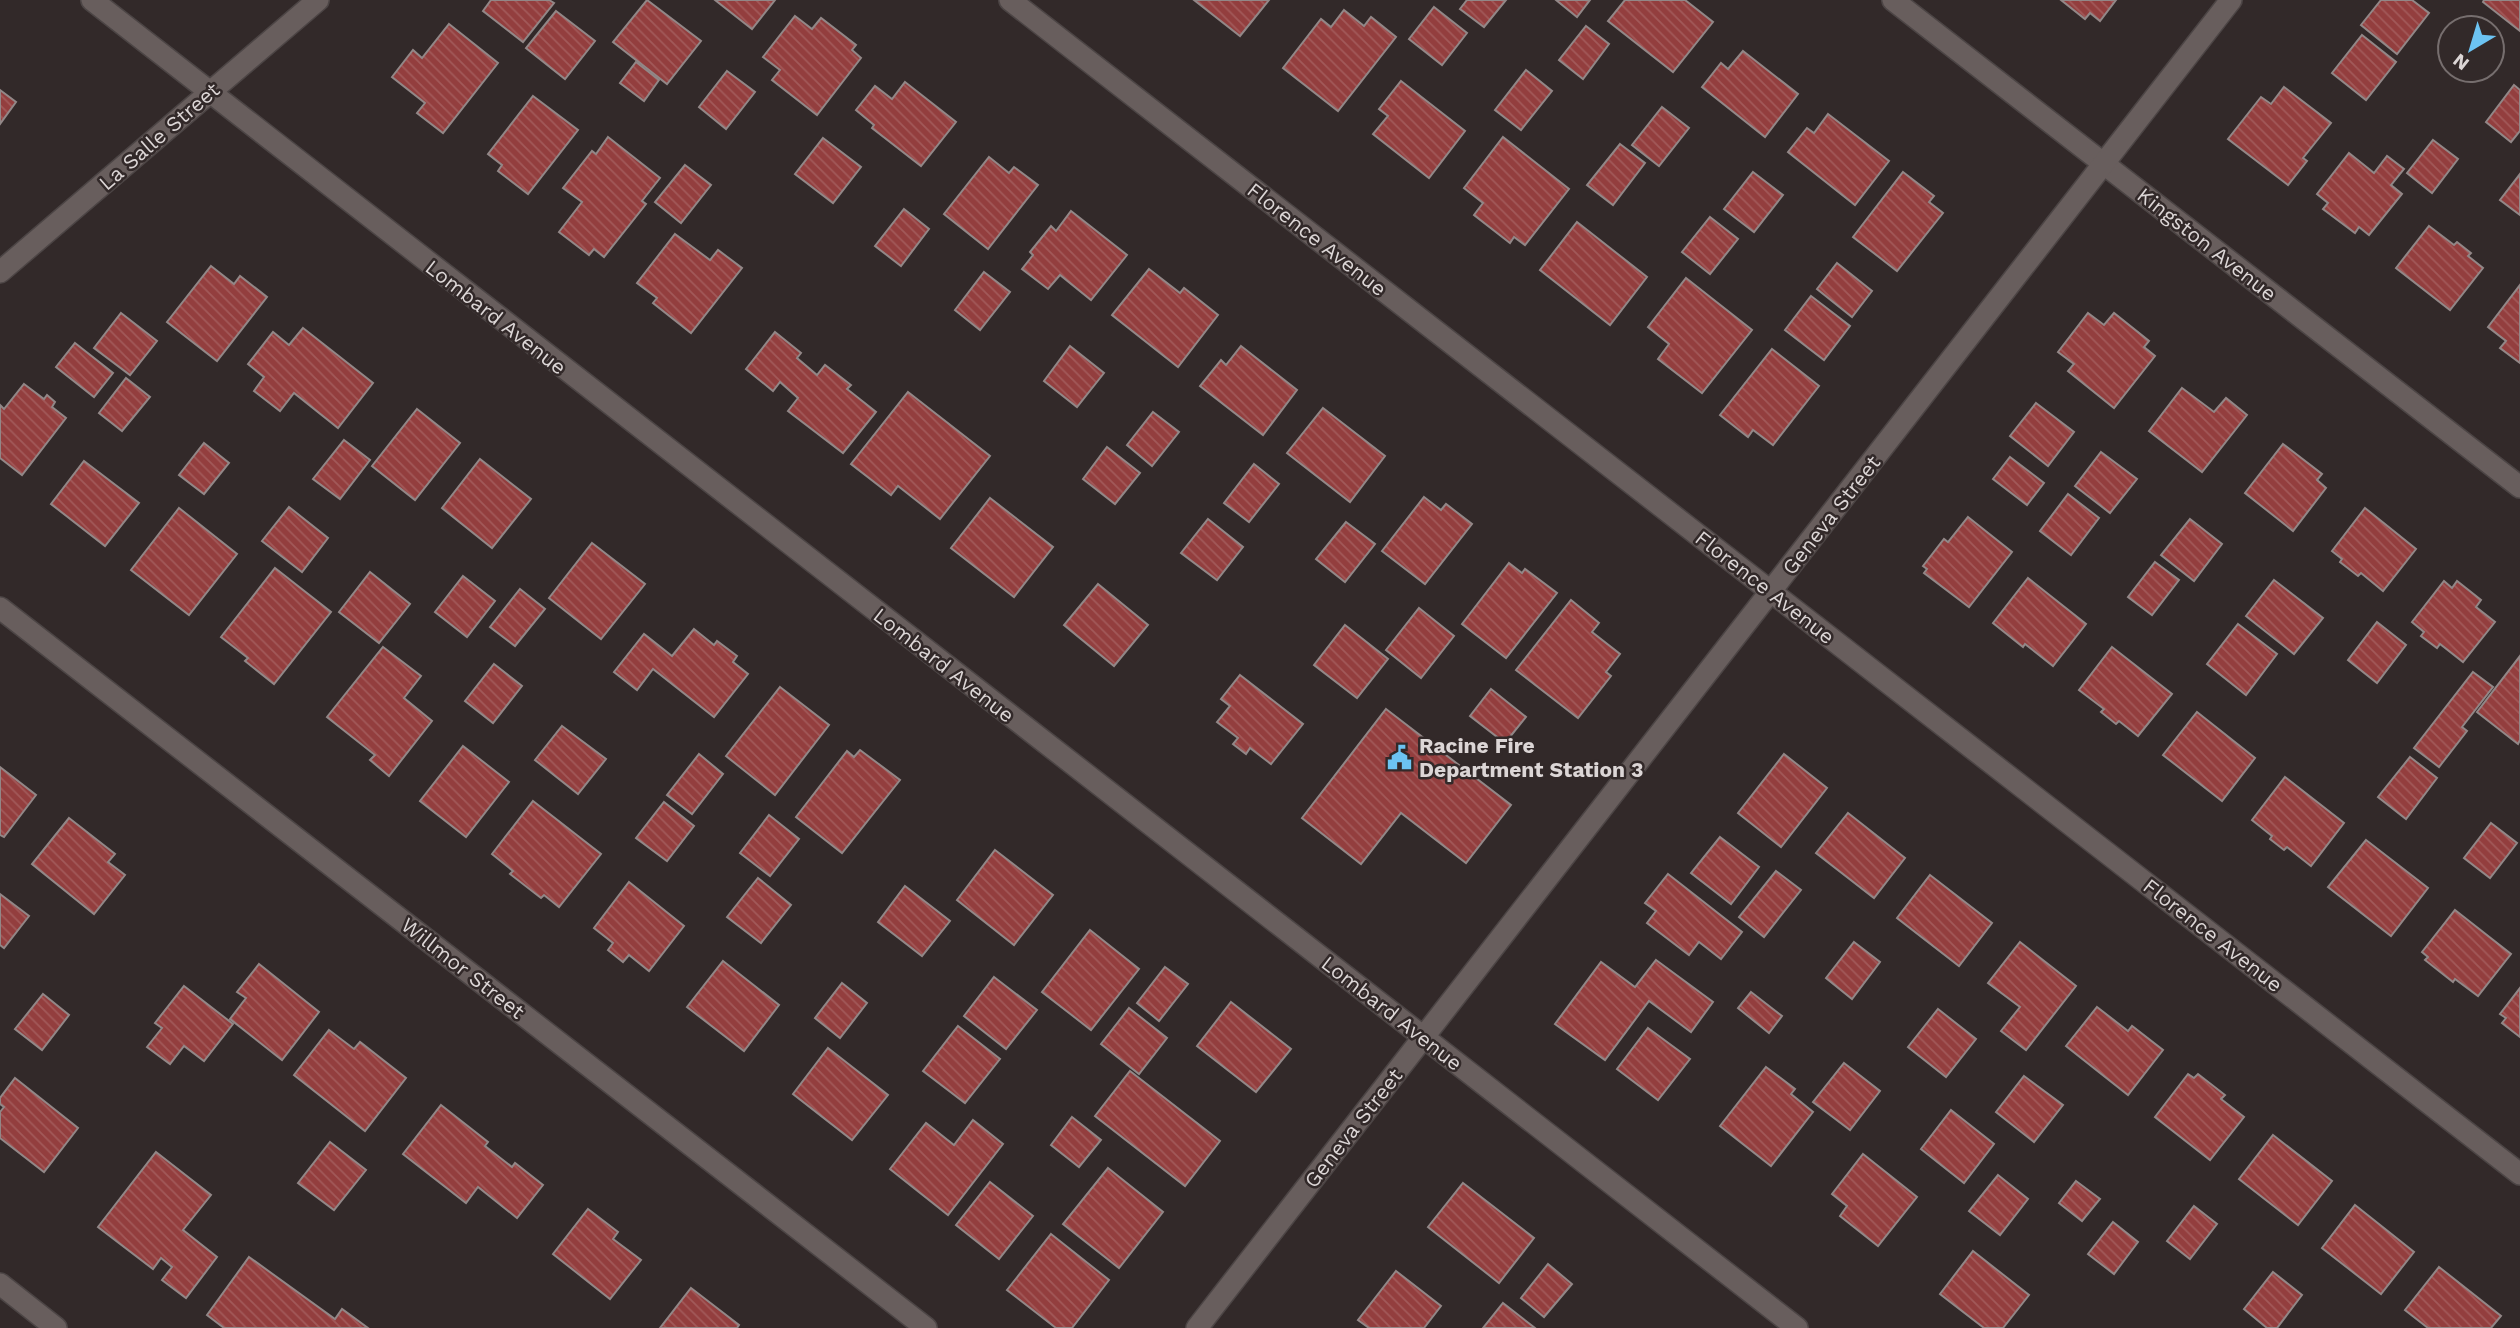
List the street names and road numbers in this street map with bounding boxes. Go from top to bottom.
street label: La Salle Street [94,77,225,195]
street label: Florence Avenue [1242,177,1392,301]
street label: Kingston Avenue [2132,182,2282,306]
street label: Lombard Avenue [421,254,571,380]
street label: Geneva Street [1777,450,1885,580]
street label: Florence Avenue [1690,525,1840,649]
street label: Lombard Avenue [869,602,1019,728]
street label: Florence Avenue [2138,873,2288,997]
street label: Willmor Street [396,912,530,1024]
street label: Lombard Avenue [1317,950,1467,1076]
street label: Geneva Street [1299,1063,1407,1193]

